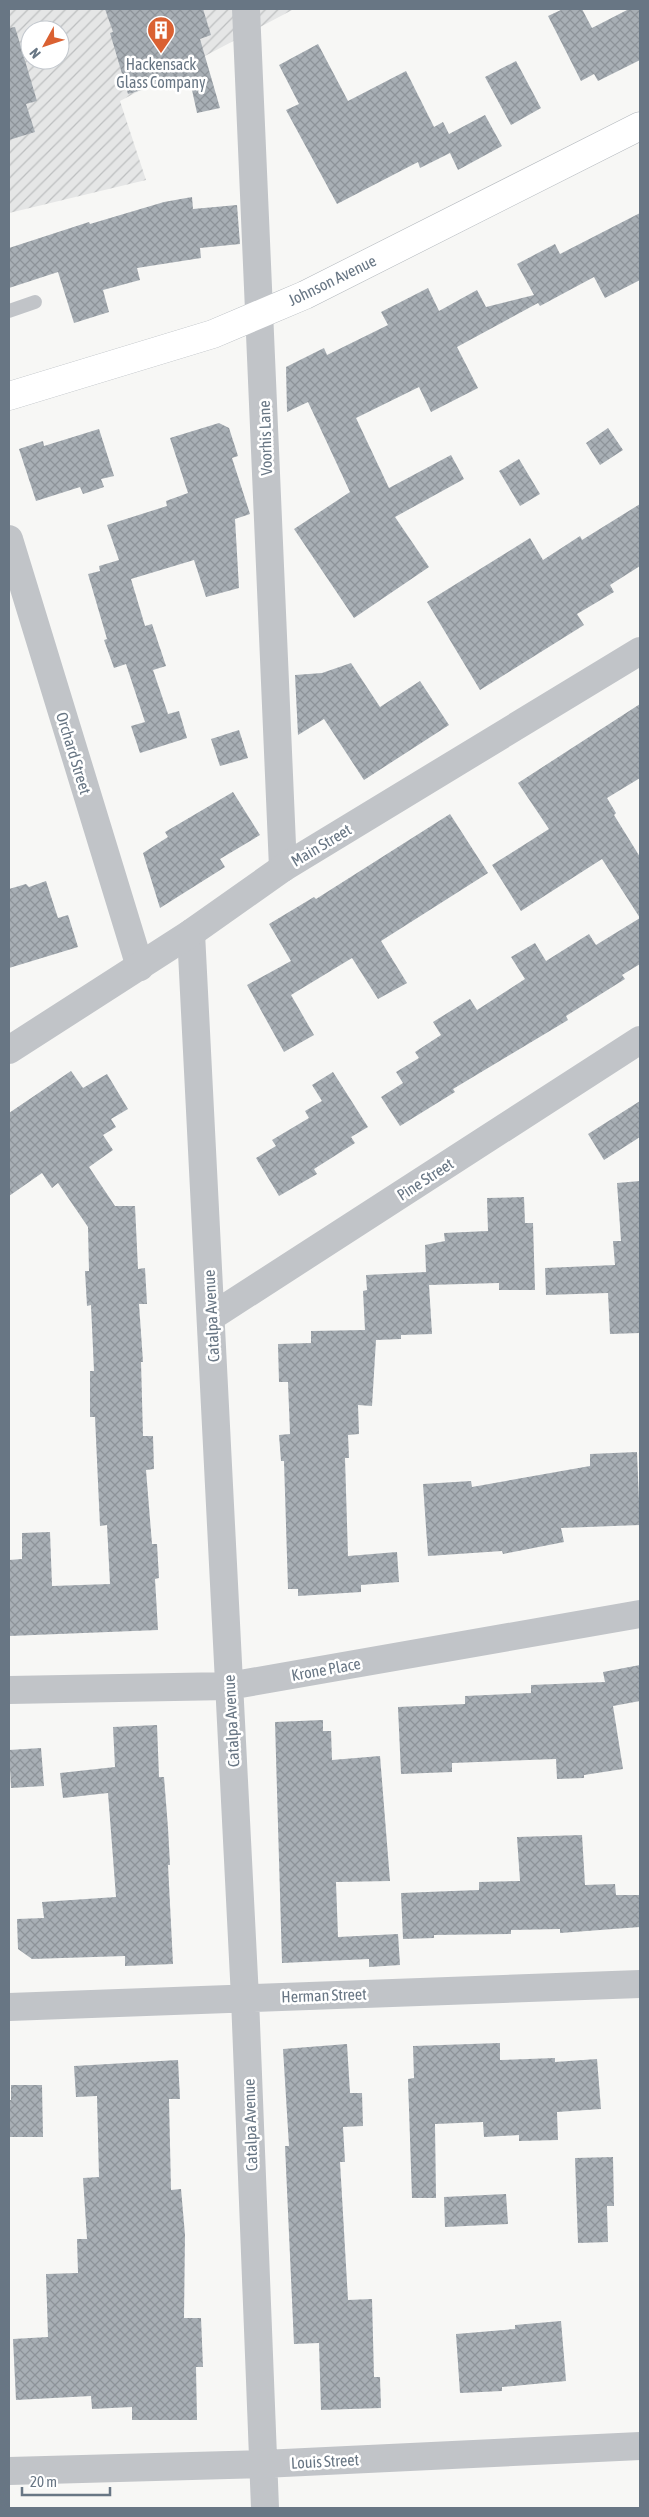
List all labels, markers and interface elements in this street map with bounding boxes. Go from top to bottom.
building icon: Hackensack Glass Company [146,15,176,54]
north arrow [20,20,70,70]
text: N [26,45,44,62]
place label: Hackensack Glass Company [116,55,206,92]
street label: Johnson Avenue [285,251,379,309]
street label: Voorhis Lane [255,400,275,476]
street label: Orchard Street [53,710,95,797]
street label: Main Street [288,820,355,870]
street label: Pine Street [393,1154,457,1204]
street label: Catalpa Avenue [200,1269,223,1363]
street label: Krone Place [290,1654,362,1684]
street label: Catalpa Avenue [220,1674,243,1768]
street label: Herman Street [281,1985,367,2005]
street label: Catalpa Avenue [239,2078,262,2172]
street label: Louis Street [291,2450,360,2472]
scale bar [22,2464,110,2496]
text: 20 m [30,2473,57,2490]

